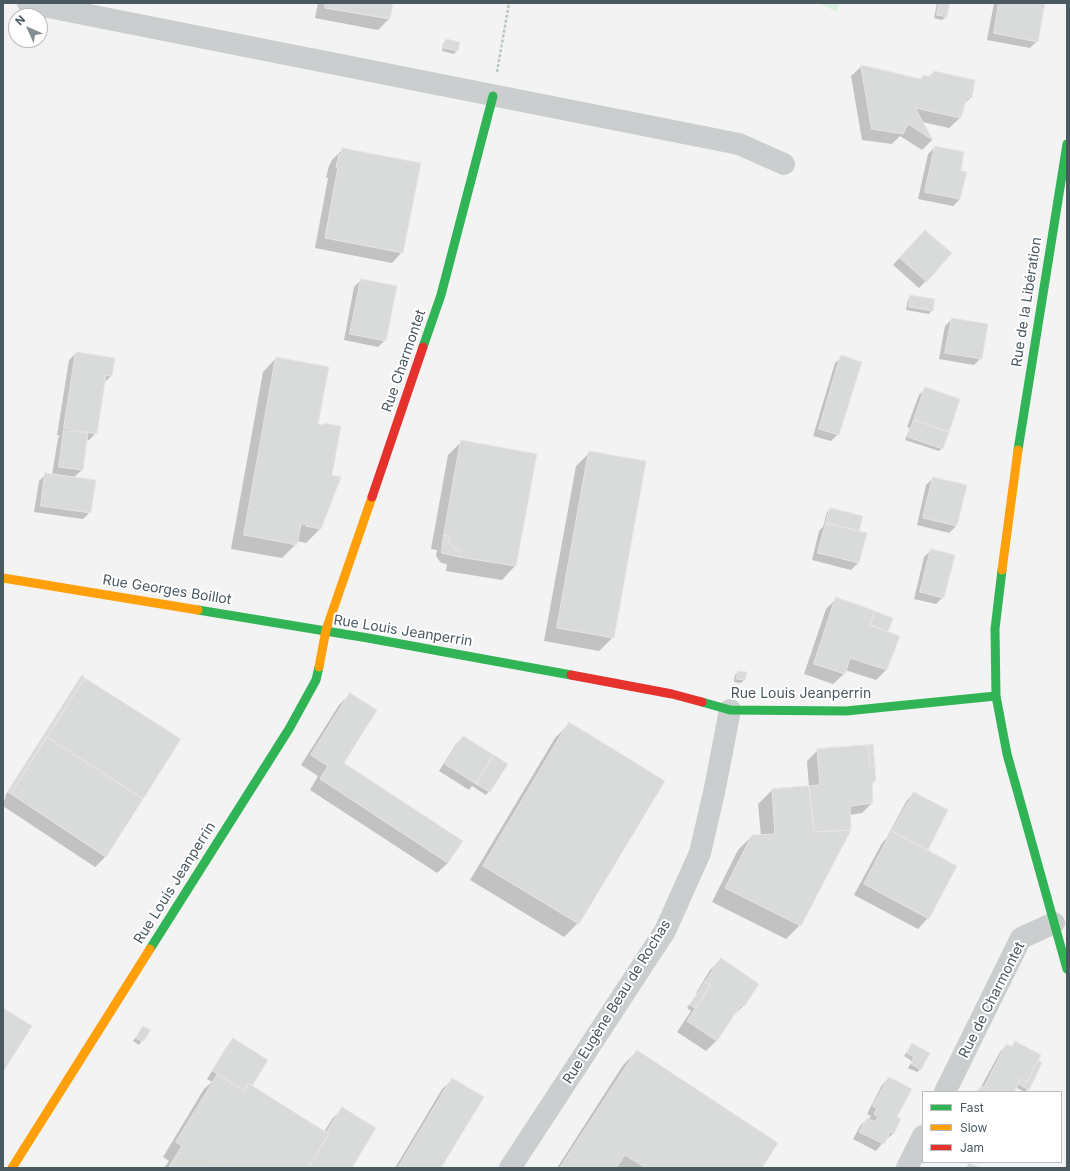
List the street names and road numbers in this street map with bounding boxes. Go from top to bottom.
street label: Rue de la Libération [1008,236,1046,368]
street label: Rue Charmontet [379,308,429,414]
street label: Rue Georges Boillot [101,572,233,608]
street label: Rue Louis Jeanperrin [332,612,474,650]
street label: Rue Louis Jeanperrin [731,686,871,702]
street label: Rue Louis Jeanperrin [131,819,219,947]
street label: Rue Eugène Beau de Rochas [559,917,675,1087]
street label: Rue de Charmontet [955,939,1029,1061]

